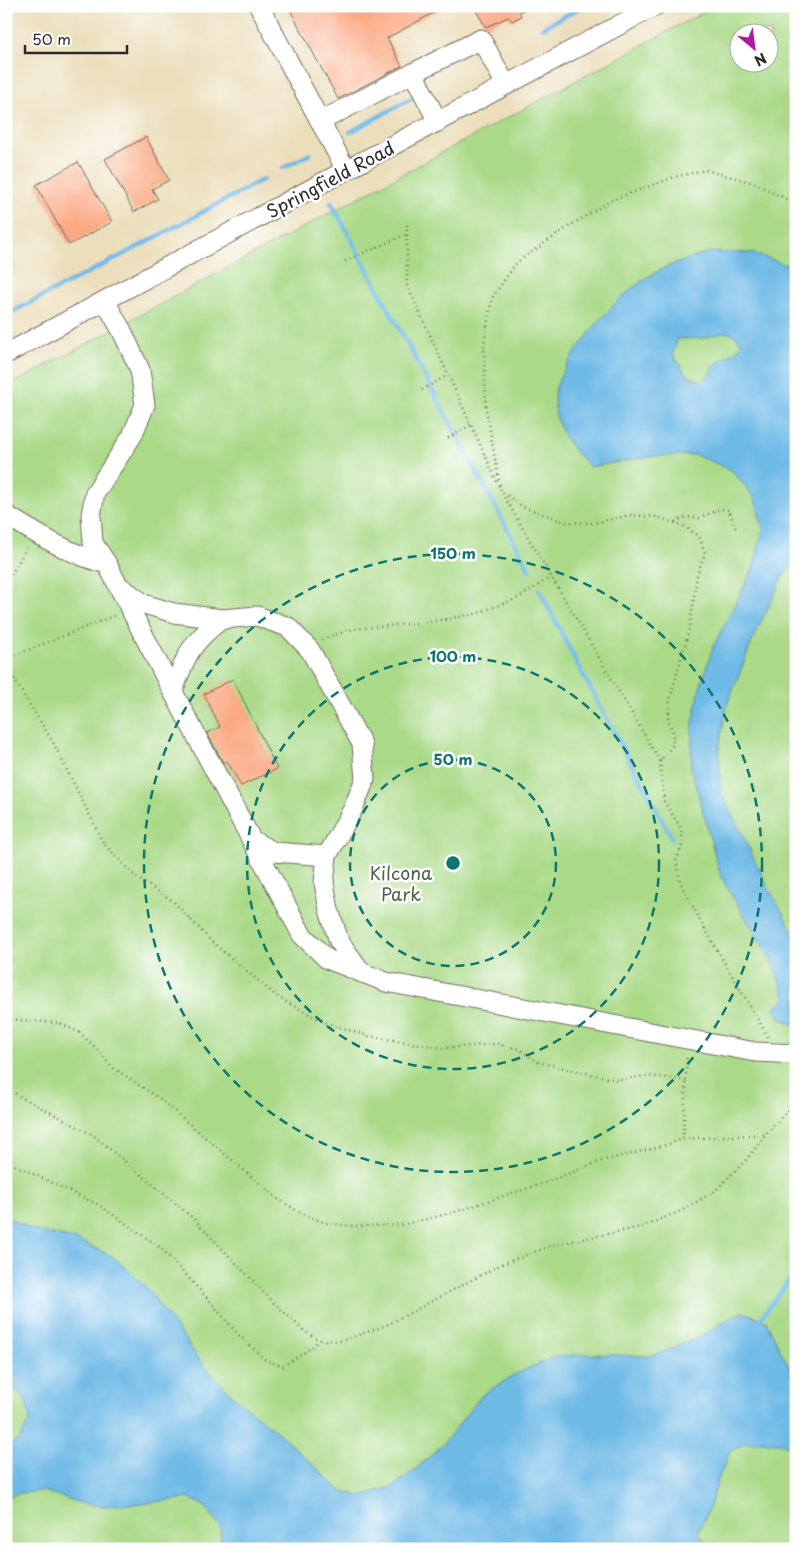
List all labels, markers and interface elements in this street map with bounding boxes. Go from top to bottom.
scale bar [25,22,128,54]
north arrow [730,22,780,72]
text: 50 m [32,27,71,50]
text: N [751,48,770,72]
street label: Springfield Road [261,134,399,224]
text: 150 m [430,541,476,564]
text: 100 m [430,644,476,667]
text: 50 m [434,747,472,770]
centre of rings [444,854,462,872]
park label: Kilcona Park [370,859,433,907]

